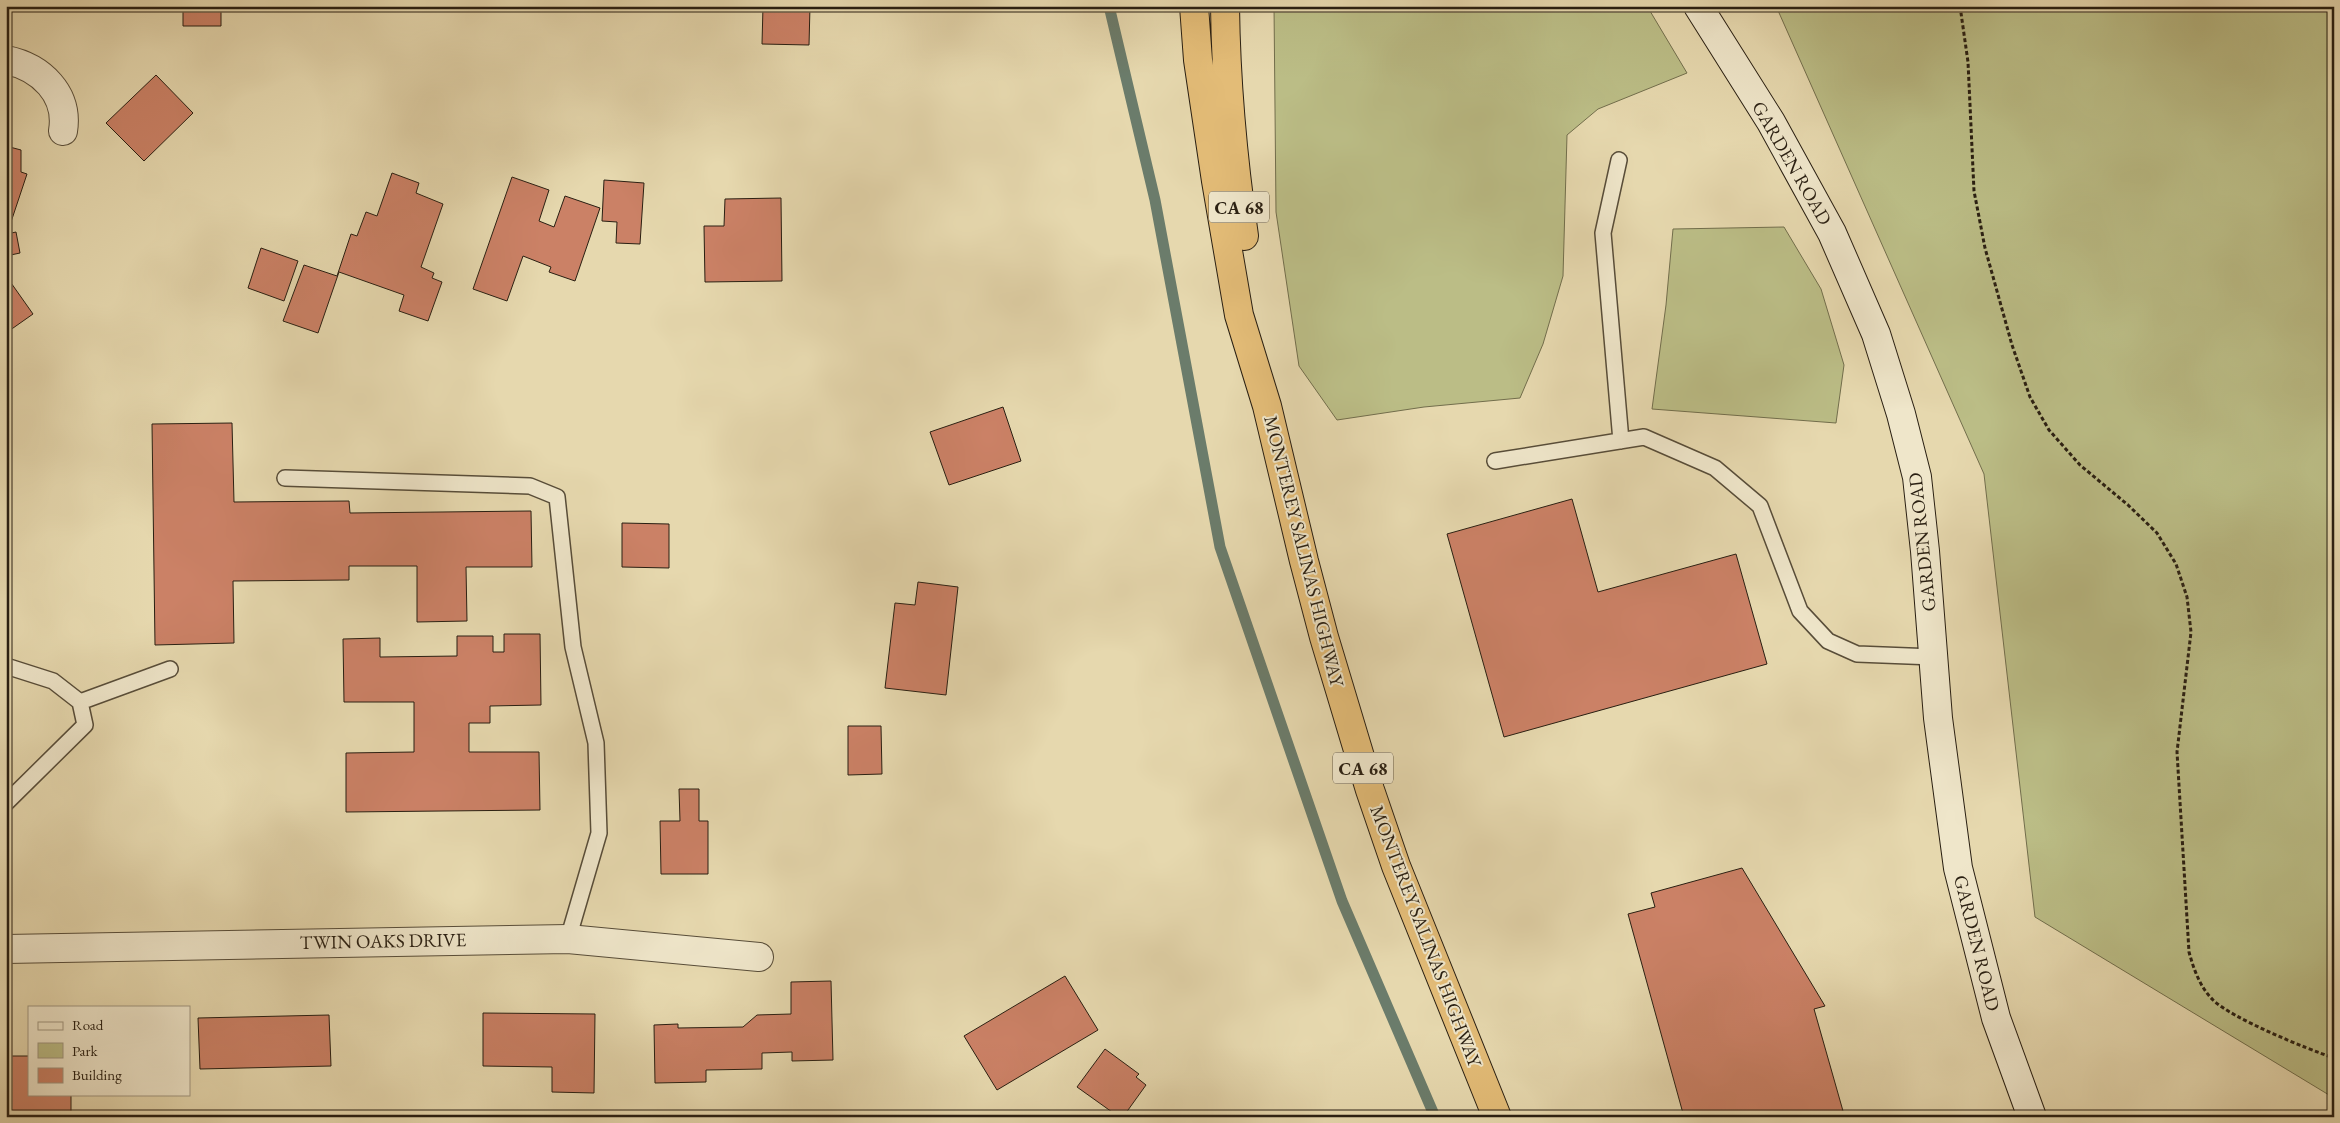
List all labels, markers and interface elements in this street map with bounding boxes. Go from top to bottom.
street label: GARDEN ROAD [1746,96,1838,230]
road number: CA 68 [1209,192,1269,222]
street label: MONTEREY SALINAS HIGHWAY [1258,413,1350,690]
street label: GARDEN ROAD [1902,471,1942,613]
road number: CA 68 [1333,752,1393,784]
street label: MONTEREY SALINAS HIGHWAY [1364,802,1488,1071]
street label: GARDEN ROAD [1948,872,2006,1014]
street label: TWIN OAKS DRIVE [299,927,467,955]
legend [28,1006,190,1096]
text: Road [72,1015,104,1034]
text: Park [72,1041,99,1060]
text: Building [72,1065,122,1084]

